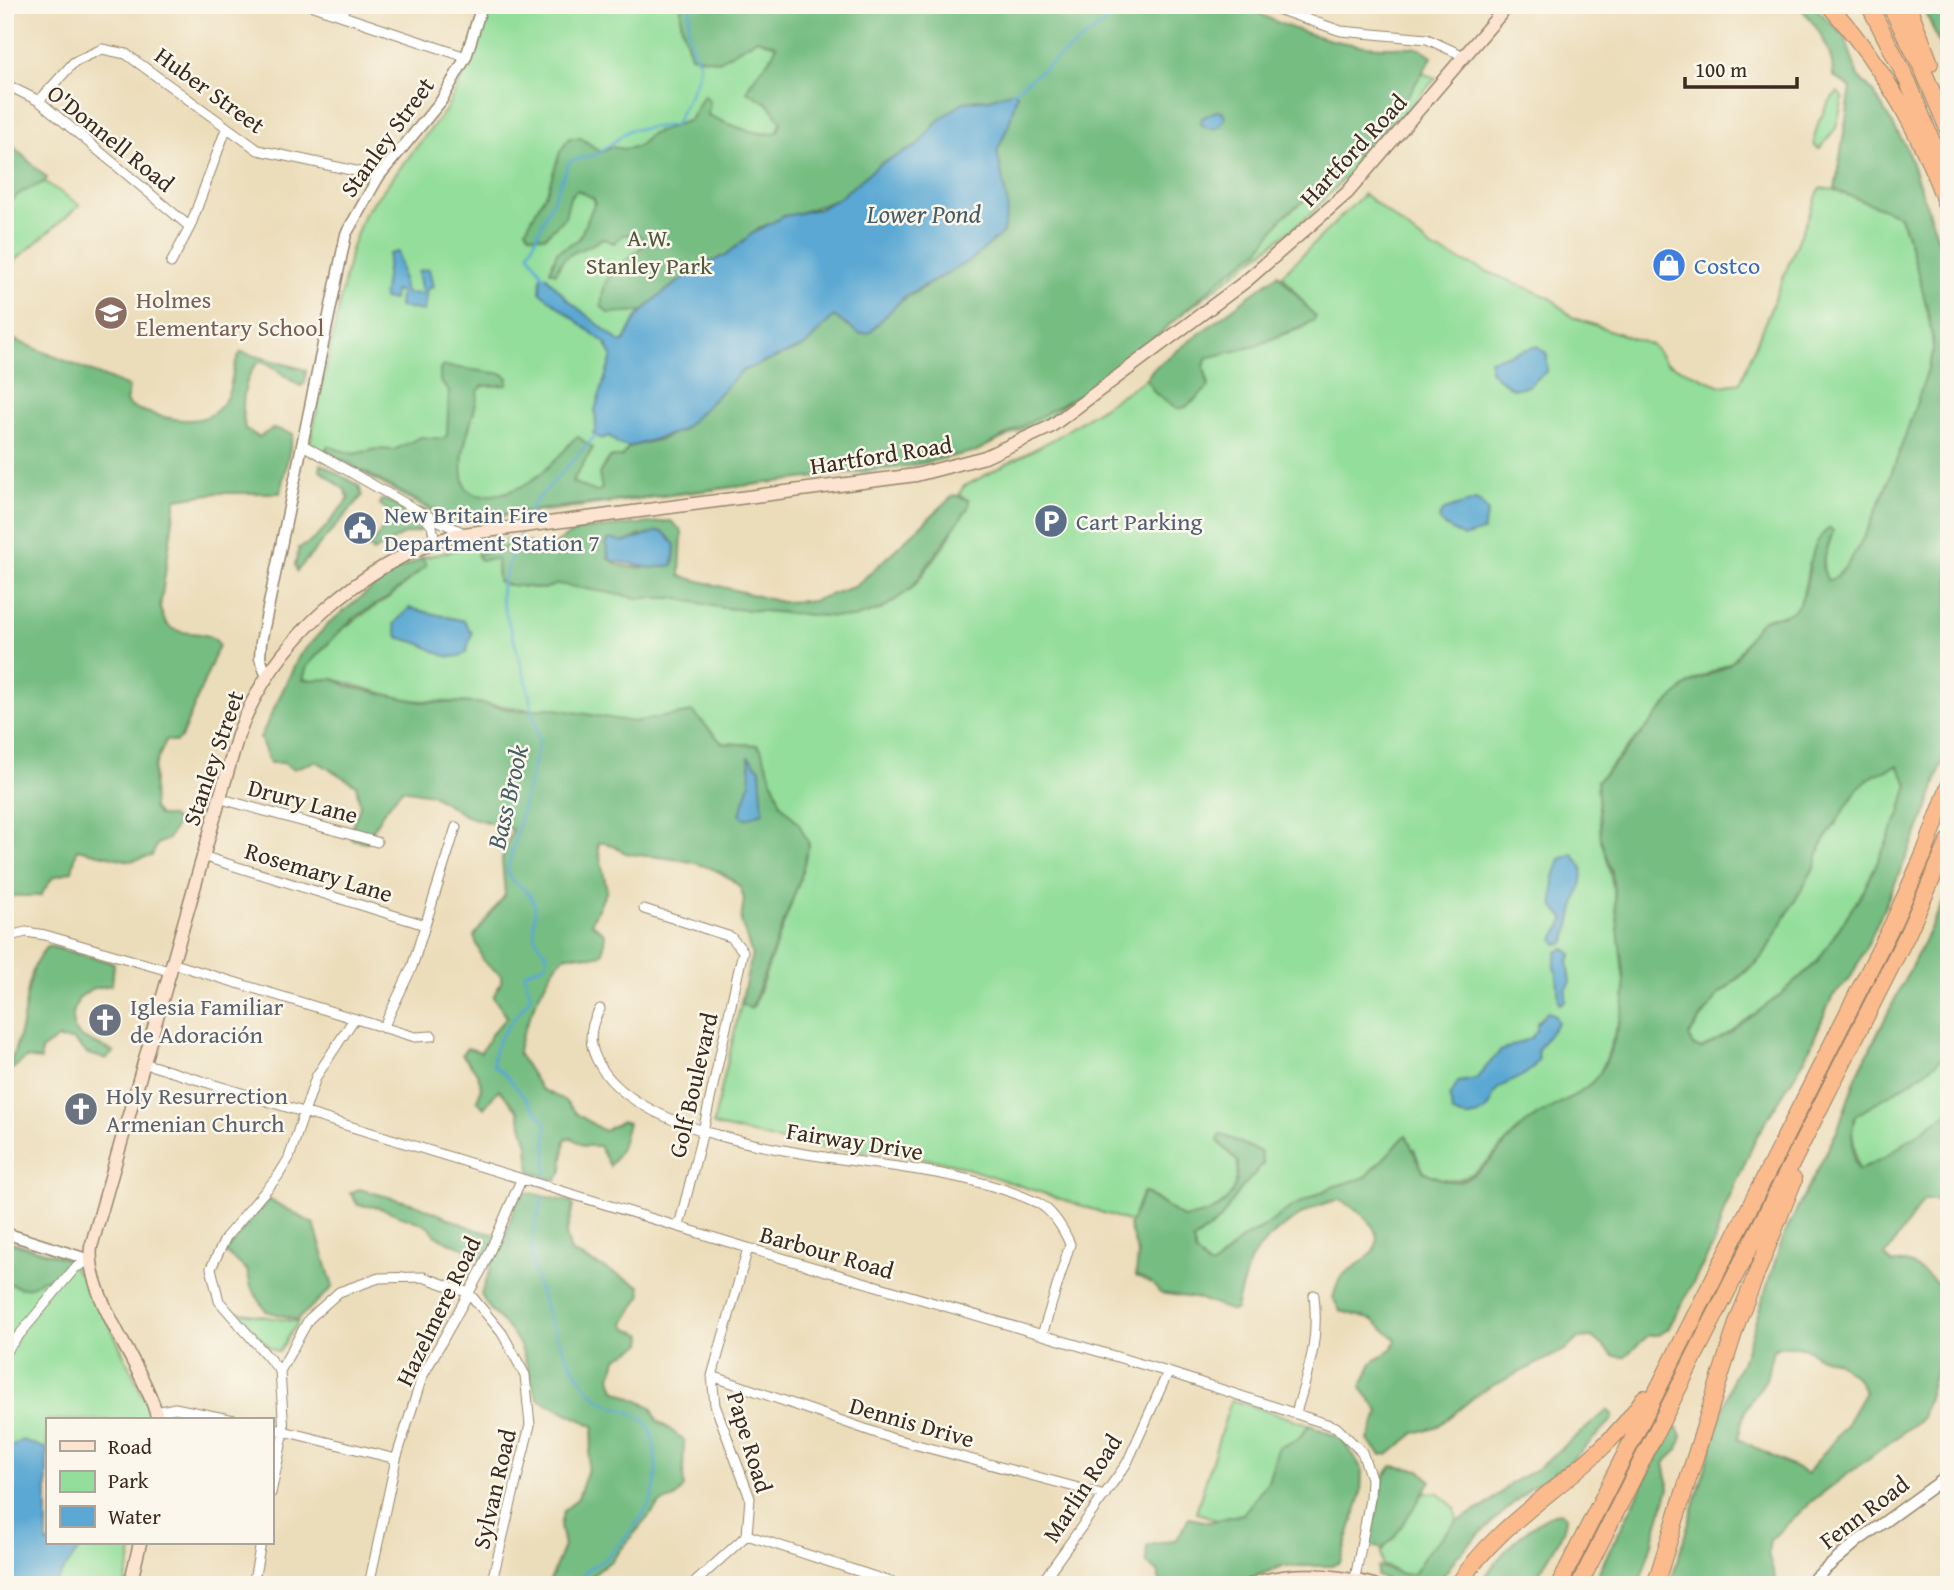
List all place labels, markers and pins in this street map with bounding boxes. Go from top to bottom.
shop icon: Costco [1650,246,1688,284]
place label: Costco [1694,248,1760,283]
place label: Holmes Elementary School [136,282,324,345]
school or university icon: Holmes Elementary School [92,294,130,332]
place label: New Britain Fire Department Station 7 [384,497,600,560]
parking icon: Cart Parking [1032,502,1070,540]
place label: Cart Parking [1076,504,1203,539]
public building icon: New Britain Fire Department Station 7 [341,509,379,547]
place label: Iglesia Familiar de Adoración [130,989,283,1052]
church icon: Iglesia Familiar de Adoración [86,1001,124,1039]
place label: Holy Resurrection Armenian Church [106,1078,289,1141]
church icon: Holy Resurrection Armenian Church [62,1090,100,1128]

